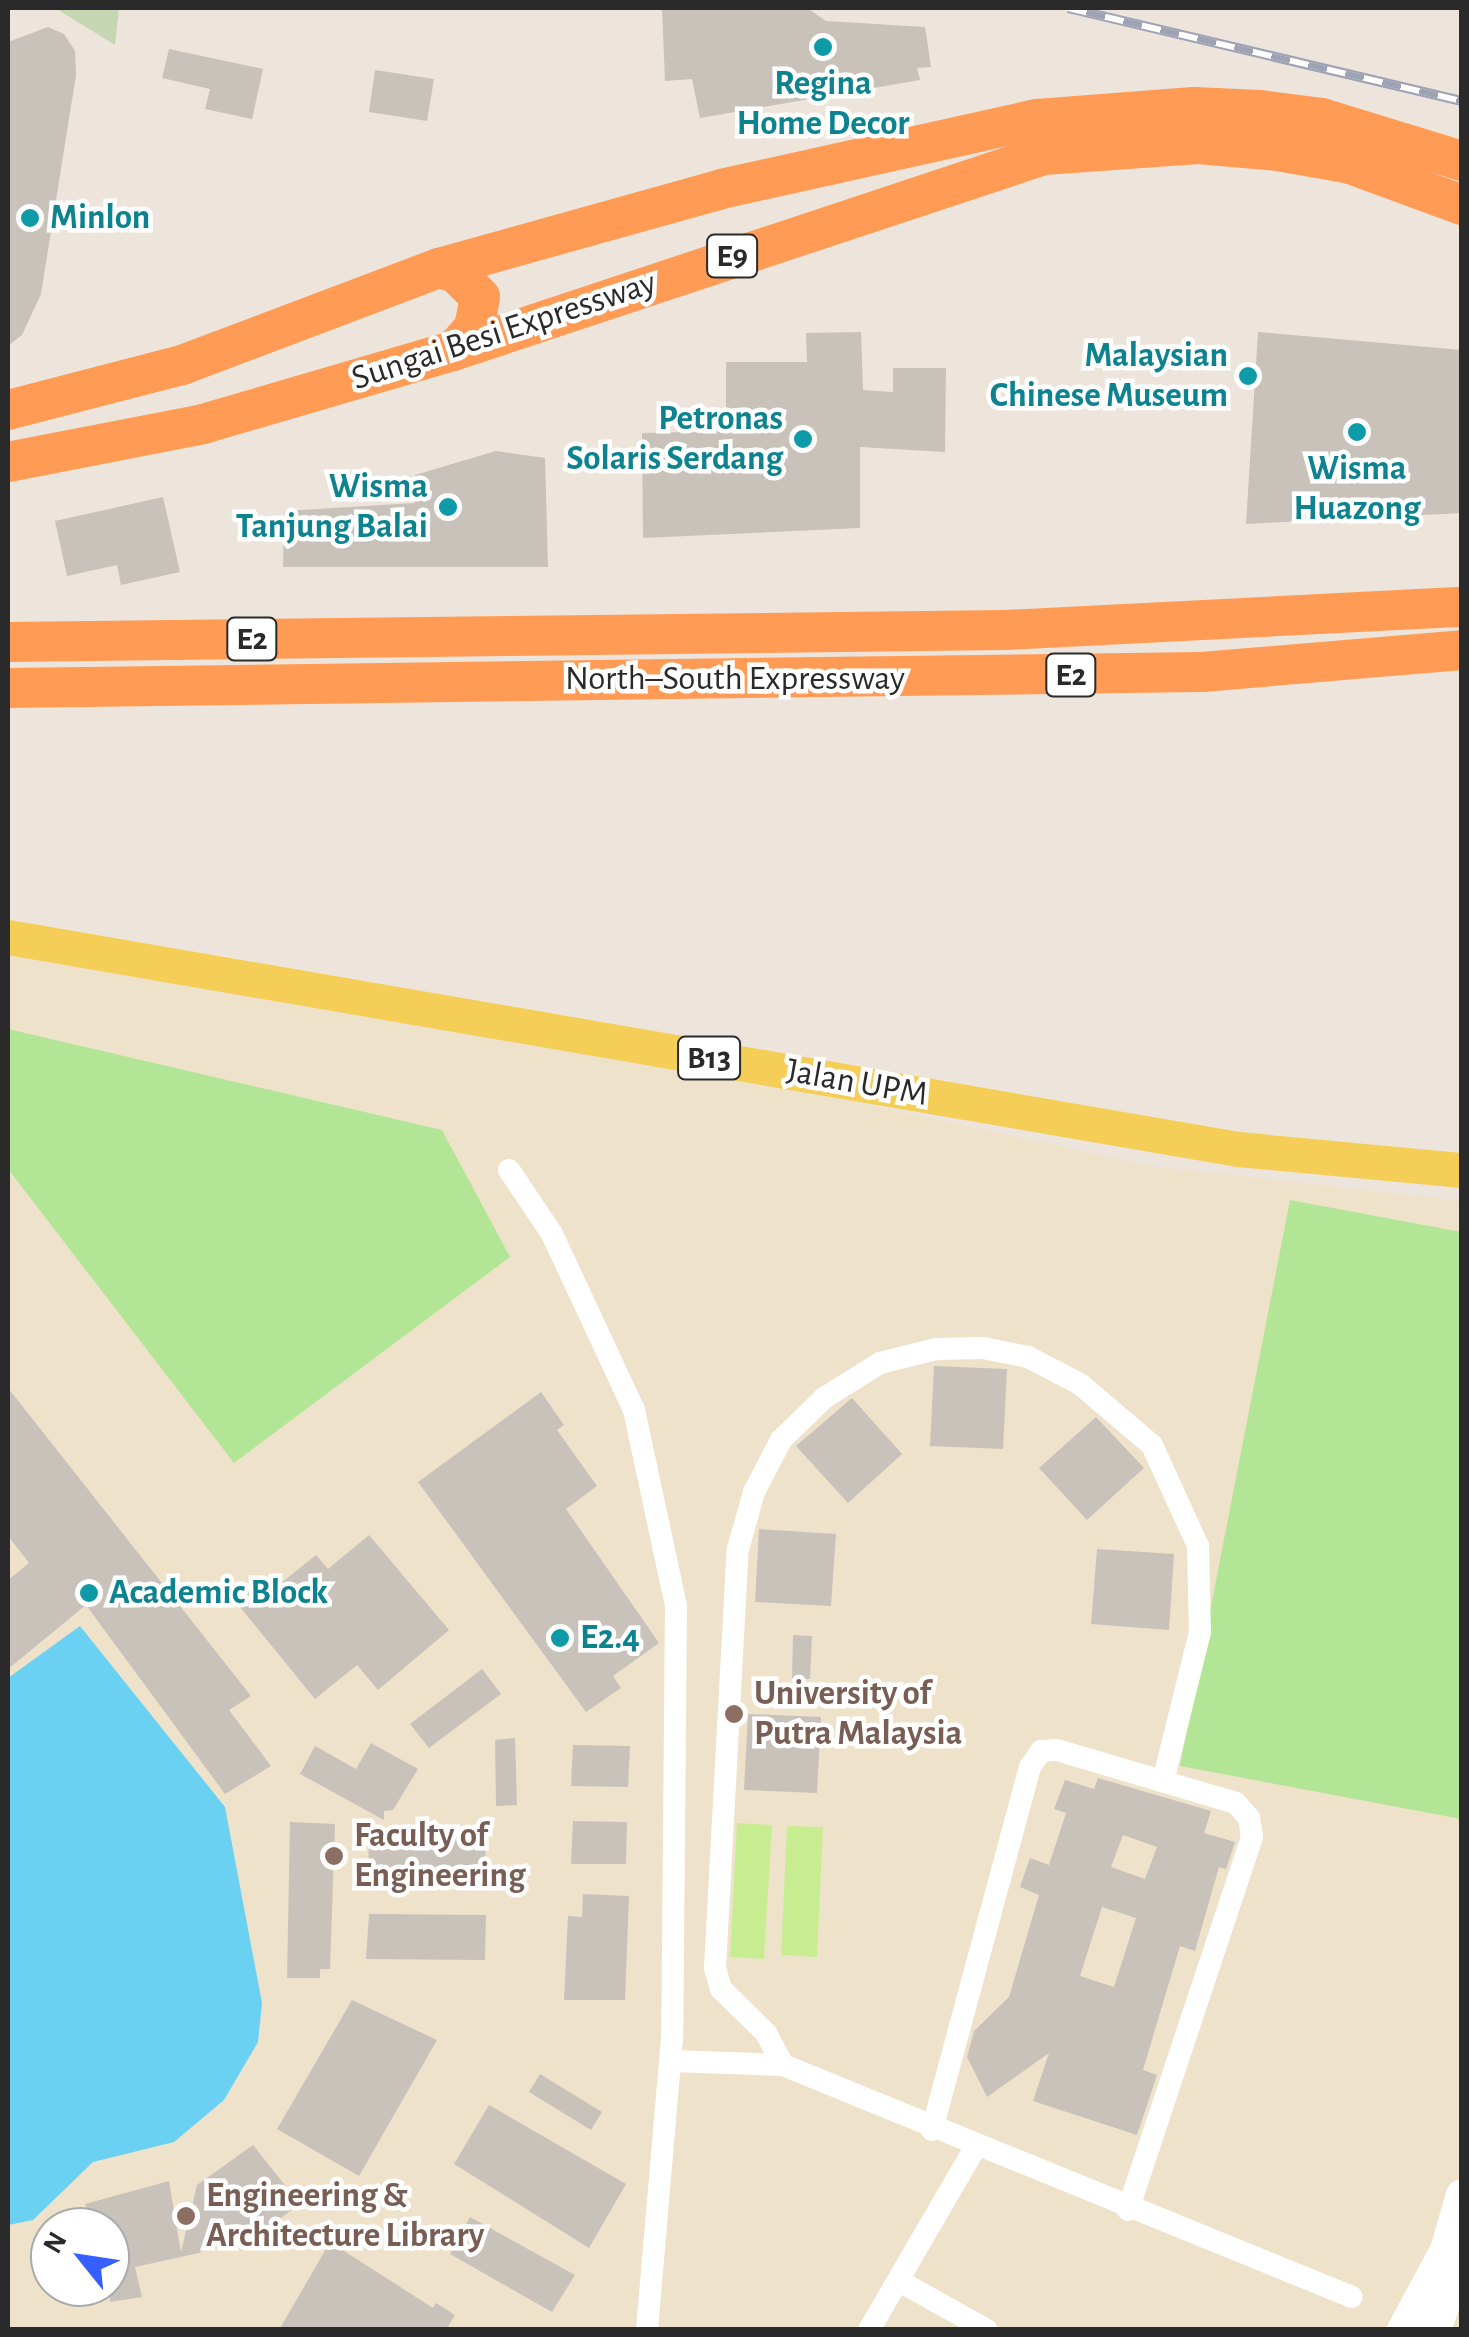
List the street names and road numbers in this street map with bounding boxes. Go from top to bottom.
road number: E9 [704,229,760,283]
street label: Sungai Besi Expressway [347,262,661,400]
road number: E2 [224,612,280,666]
road number: E2 [1044,648,1098,702]
street label: North–South Expressway [565,658,905,700]
road number: B13 [676,1031,742,1085]
street label: Jalan UPM [783,1050,931,1116]

